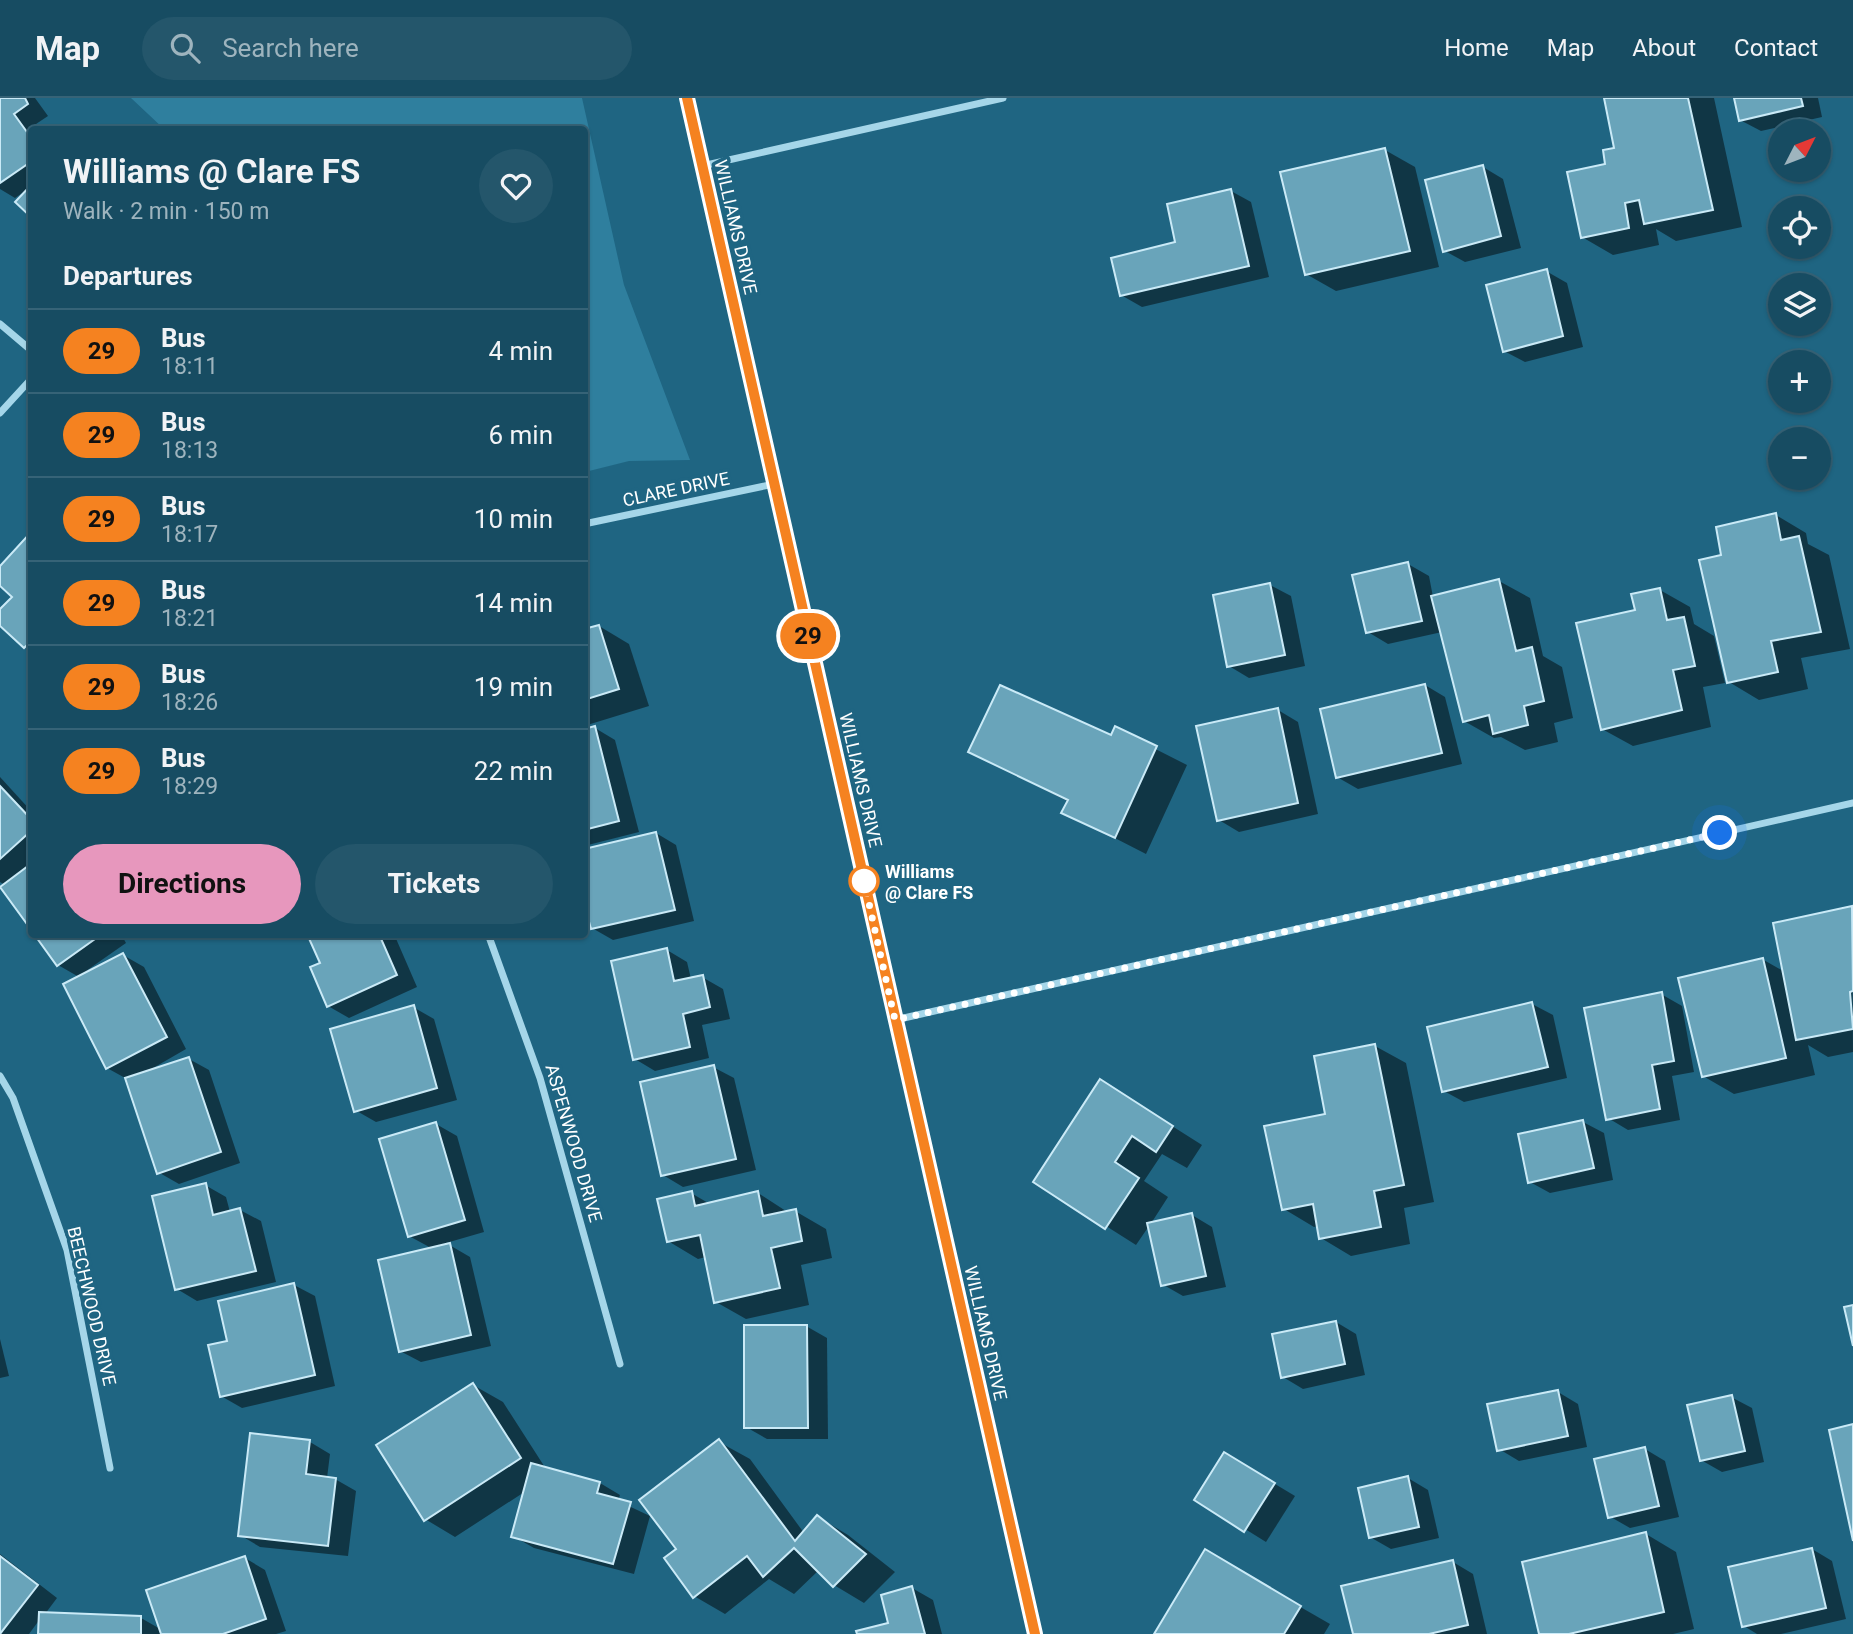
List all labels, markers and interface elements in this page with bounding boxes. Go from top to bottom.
search box [142,17,632,80]
text: Map [35,29,100,68]
icon: search [166,29,204,67]
text: Search here [222,33,359,63]
text: Home [1444,34,1509,62]
text: Map [1547,34,1594,62]
text: About [1632,34,1696,62]
text: Contact [1734,34,1818,62]
north arrow [1768,119,1830,182]
map controls [1768,119,1831,490]
button: heart [479,149,553,223]
text: Williams @ Clare FS [63,152,360,191]
street label: WILLIAMS DRIVE [710,158,762,296]
button: locate [1768,196,1831,259]
text: Walk · 2 min · 150 m [63,198,269,225]
text: Departures [63,261,193,291]
button: layers [1768,273,1831,336]
text: Bus [161,323,206,353]
text: 4 min [488,336,553,366]
text: 29 [88,337,115,365]
button: + [1768,350,1831,413]
text: 18:11 [161,353,218,380]
text: Bus [161,407,206,437]
text: 6 min [488,420,553,450]
text: 29 [88,421,115,449]
button: − [1768,427,1831,490]
text: 18:13 [161,437,218,464]
street label: CLARE DRIVE [621,467,731,511]
text: Bus [161,491,206,521]
text: 10 min [474,504,553,534]
text: 29 [88,505,115,533]
text: 18:17 [161,521,218,548]
text: Bus [161,575,206,605]
text: 14 min [474,588,553,618]
text: 29 [88,589,115,617]
text: 18:21 [161,605,218,632]
line badge: 29 [776,613,840,659]
text: 29 [794,622,822,650]
text: Bus [161,659,206,689]
text: 19 min [474,672,553,702]
text: 29 [88,673,115,701]
text: 18:26 [161,689,218,716]
street label: WILLIAMS DRIVE [835,711,887,849]
text: Bus [161,743,206,773]
text: 22 min [474,756,553,786]
text: 29 [88,757,115,785]
text: 18:29 [161,773,218,800]
your location [1702,815,1737,850]
button: Directions [63,844,301,924]
button: Tickets [315,844,553,924]
place label: Williams @ Clare FS [885,861,973,903]
marker: Williams @ Clare FS [849,866,879,896]
street label: ASPENWOOD DRIVE [541,1062,607,1224]
street label: BEECHWOOD DRIVE [63,1224,121,1388]
street label: WILLIAMS DRIVE [960,1264,1012,1402]

